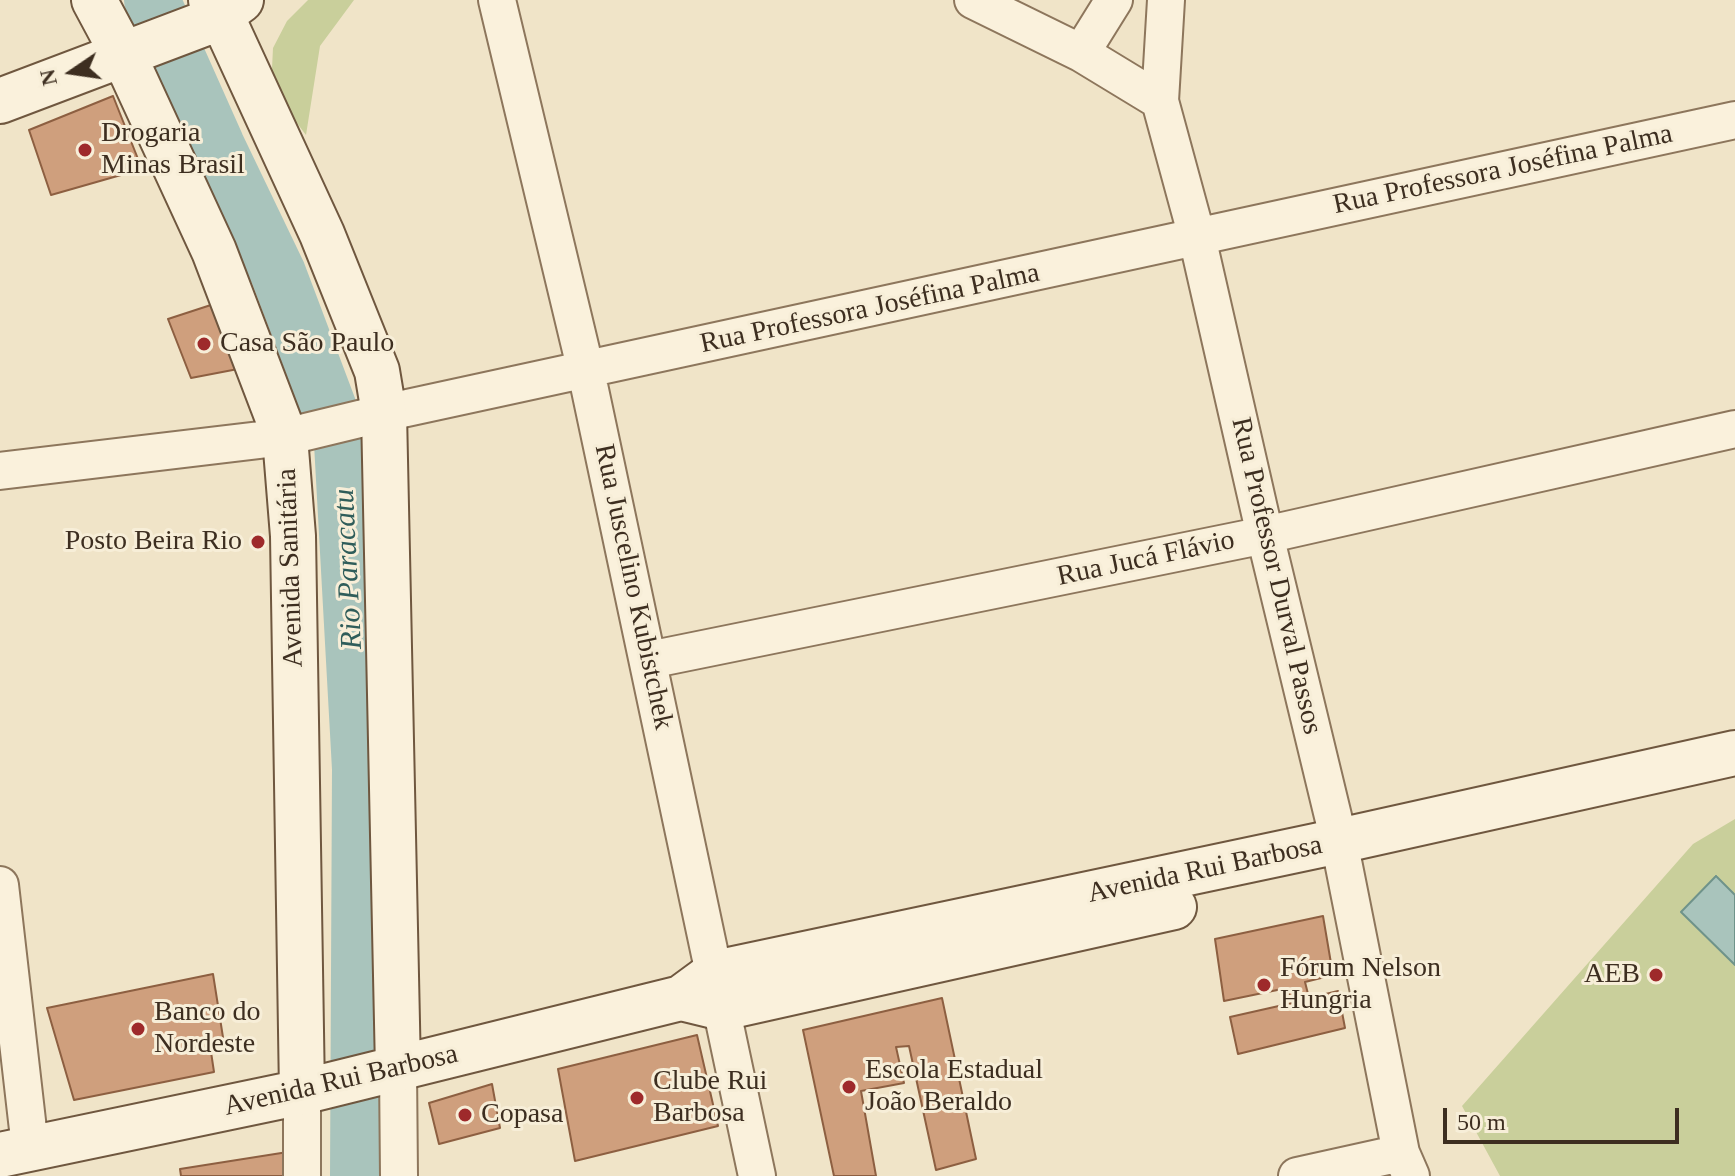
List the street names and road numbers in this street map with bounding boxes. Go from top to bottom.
street label: Rua Professora Joséfina Palma [1330,118,1676,222]
street label: Rua Professora Joséfina Palma [697,257,1043,361]
street label: Rua Professor Durval Passos [1223,414,1329,738]
street label: Rua Juscelino Kubistchek [586,441,680,733]
street label: Avenida Sanitária [271,468,311,668]
street label: Rua Jucá Flávio [1054,524,1238,594]
street label: Avenida Rui Barbosa [1085,829,1325,911]
street label: Avenida Rui Barbosa [221,1038,461,1124]

